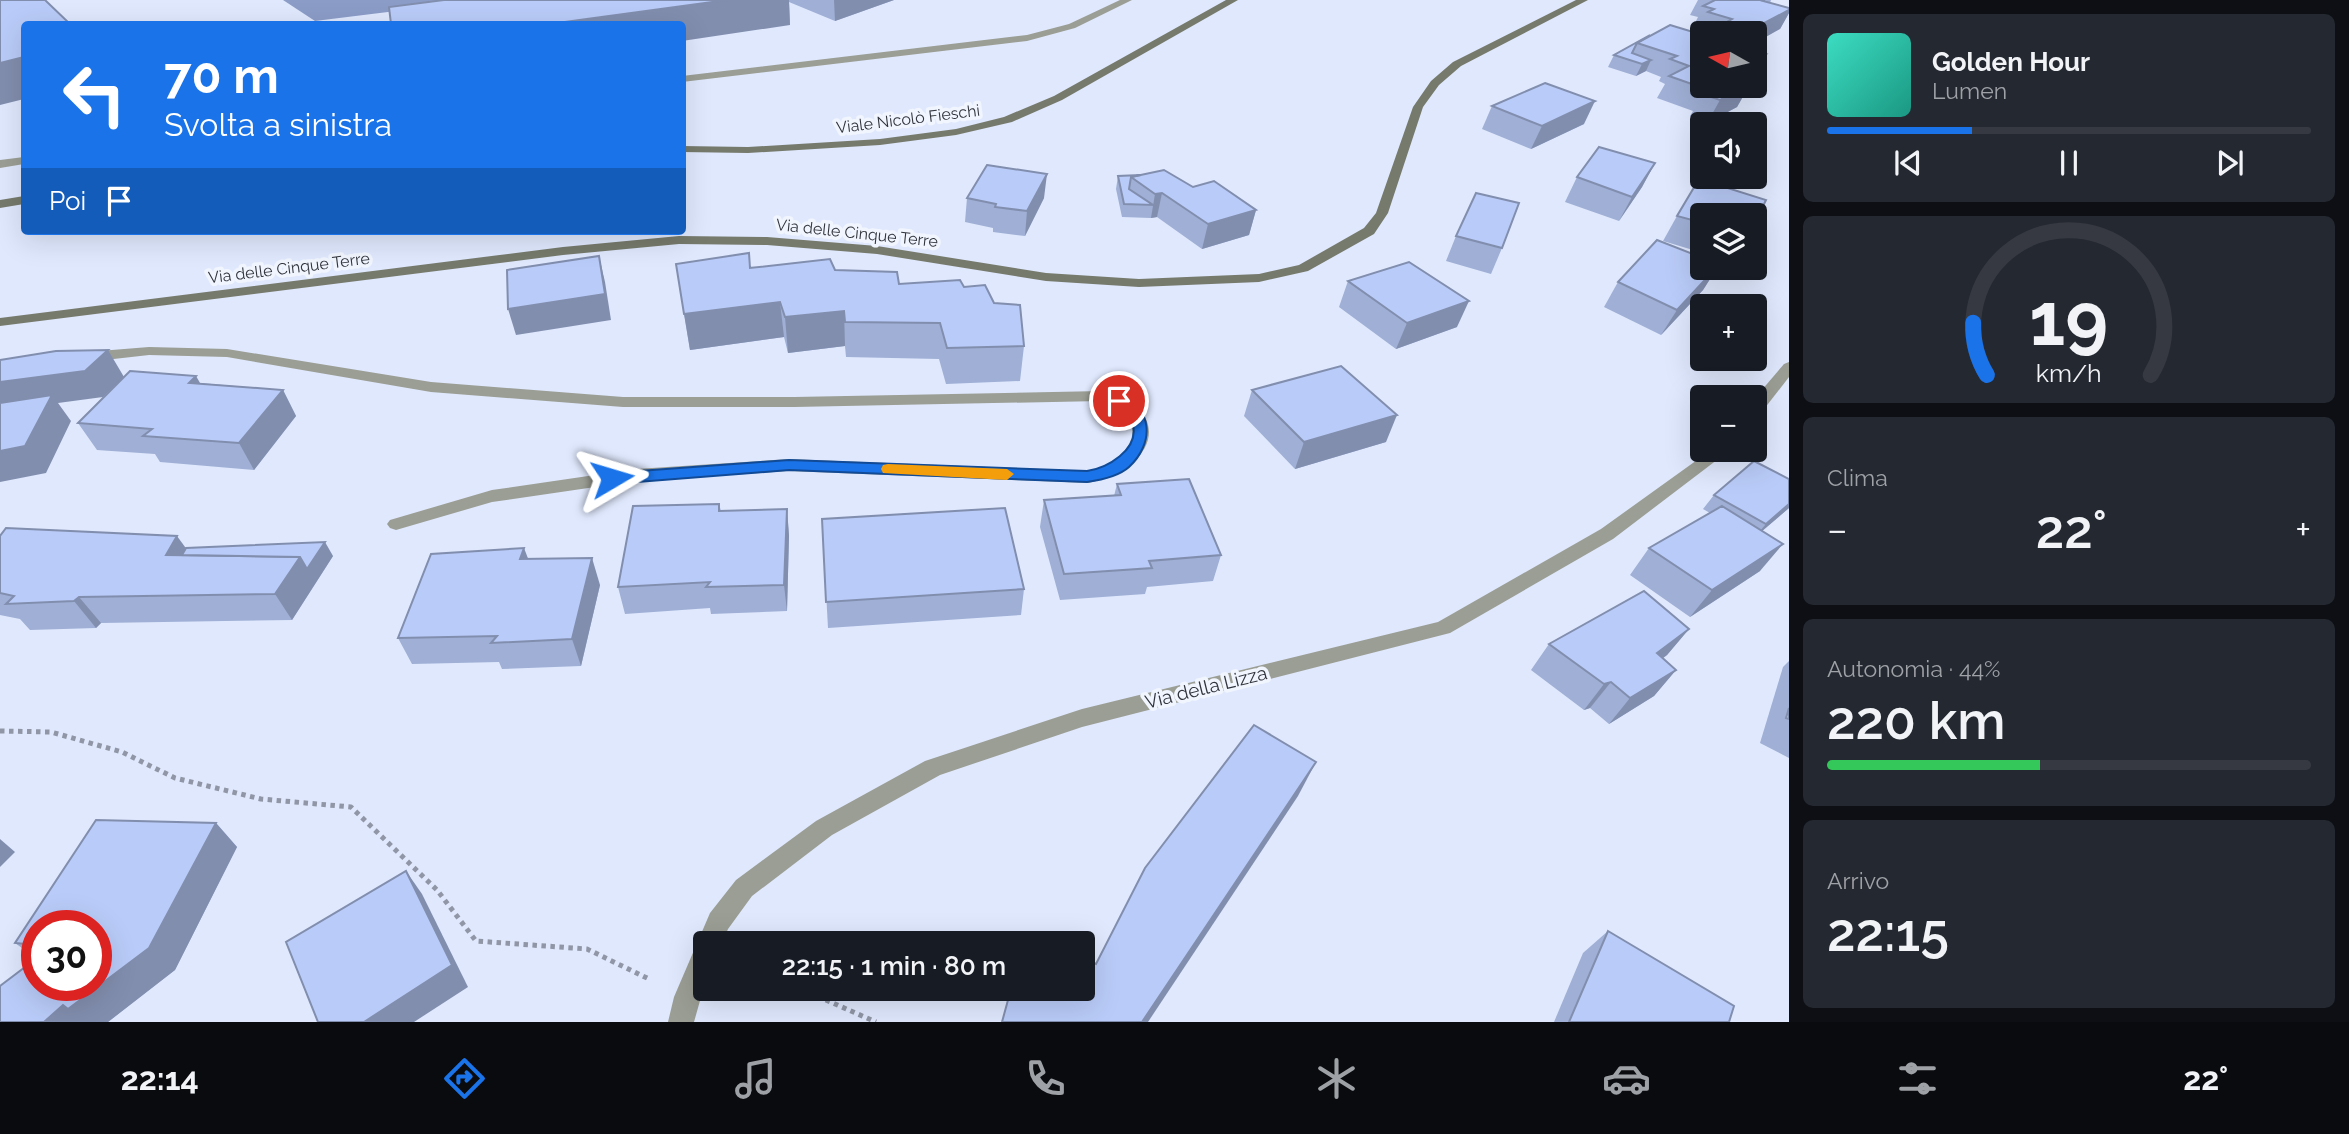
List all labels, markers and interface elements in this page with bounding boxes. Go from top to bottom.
north arrow [1690,21,1768,98]
map controls [1690,21,1767,462]
text: 70 m [164,47,279,104]
text: Golden Hour [1932,47,2090,77]
icon: left [49,49,140,140]
text: Lumen [1932,77,2007,104]
street label: Viale Nicolò Fieschi [835,101,981,137]
text: Svolta a sinistra [164,106,392,143]
button: sound [1690,112,1767,189]
icon: previous [1889,144,1927,182]
icon: pause [2050,144,2088,182]
icon: next [2211,144,2249,182]
icon: arrive [100,182,138,220]
text: Poi [49,186,86,216]
button: layers [1690,203,1767,280]
street label: Via delle Cinque Terre [775,215,939,251]
street label: Via delle Cinque Terre [207,249,371,287]
text: 19 [2030,278,2108,363]
button: + [1690,294,1767,371]
text: km/h [2036,358,2102,388]
pin [1089,371,1149,431]
icon: arrive [1100,382,1138,420]
button: − [1690,385,1767,462]
position arrow [575,441,649,515]
text: Clima [1827,464,1888,491]
text: 22° [2036,499,2107,560]
text: − [1827,507,1847,552]
text: + [2295,507,2311,552]
text: Autonomia · 44% [1827,655,2001,682]
street label: Via della Lizza [1143,661,1269,713]
text: 220 km [1827,690,2006,751]
text: Arrivo [1827,867,1889,894]
text: 22:15 [1827,902,1949,963]
speed limit sign: 30 [21,910,112,1001]
text: 22:15 · 1 min · 80 m [782,951,1006,981]
icon: directions [440,1054,489,1103]
icon: music [731,1054,780,1103]
icon: phone [1021,1054,1070,1103]
icon: climate [1312,1054,1361,1103]
icon: car [1602,1054,1651,1103]
icon: filters [1893,1054,1942,1103]
text: 22:14 [121,1060,199,1097]
text: 22° [2183,1060,2228,1097]

